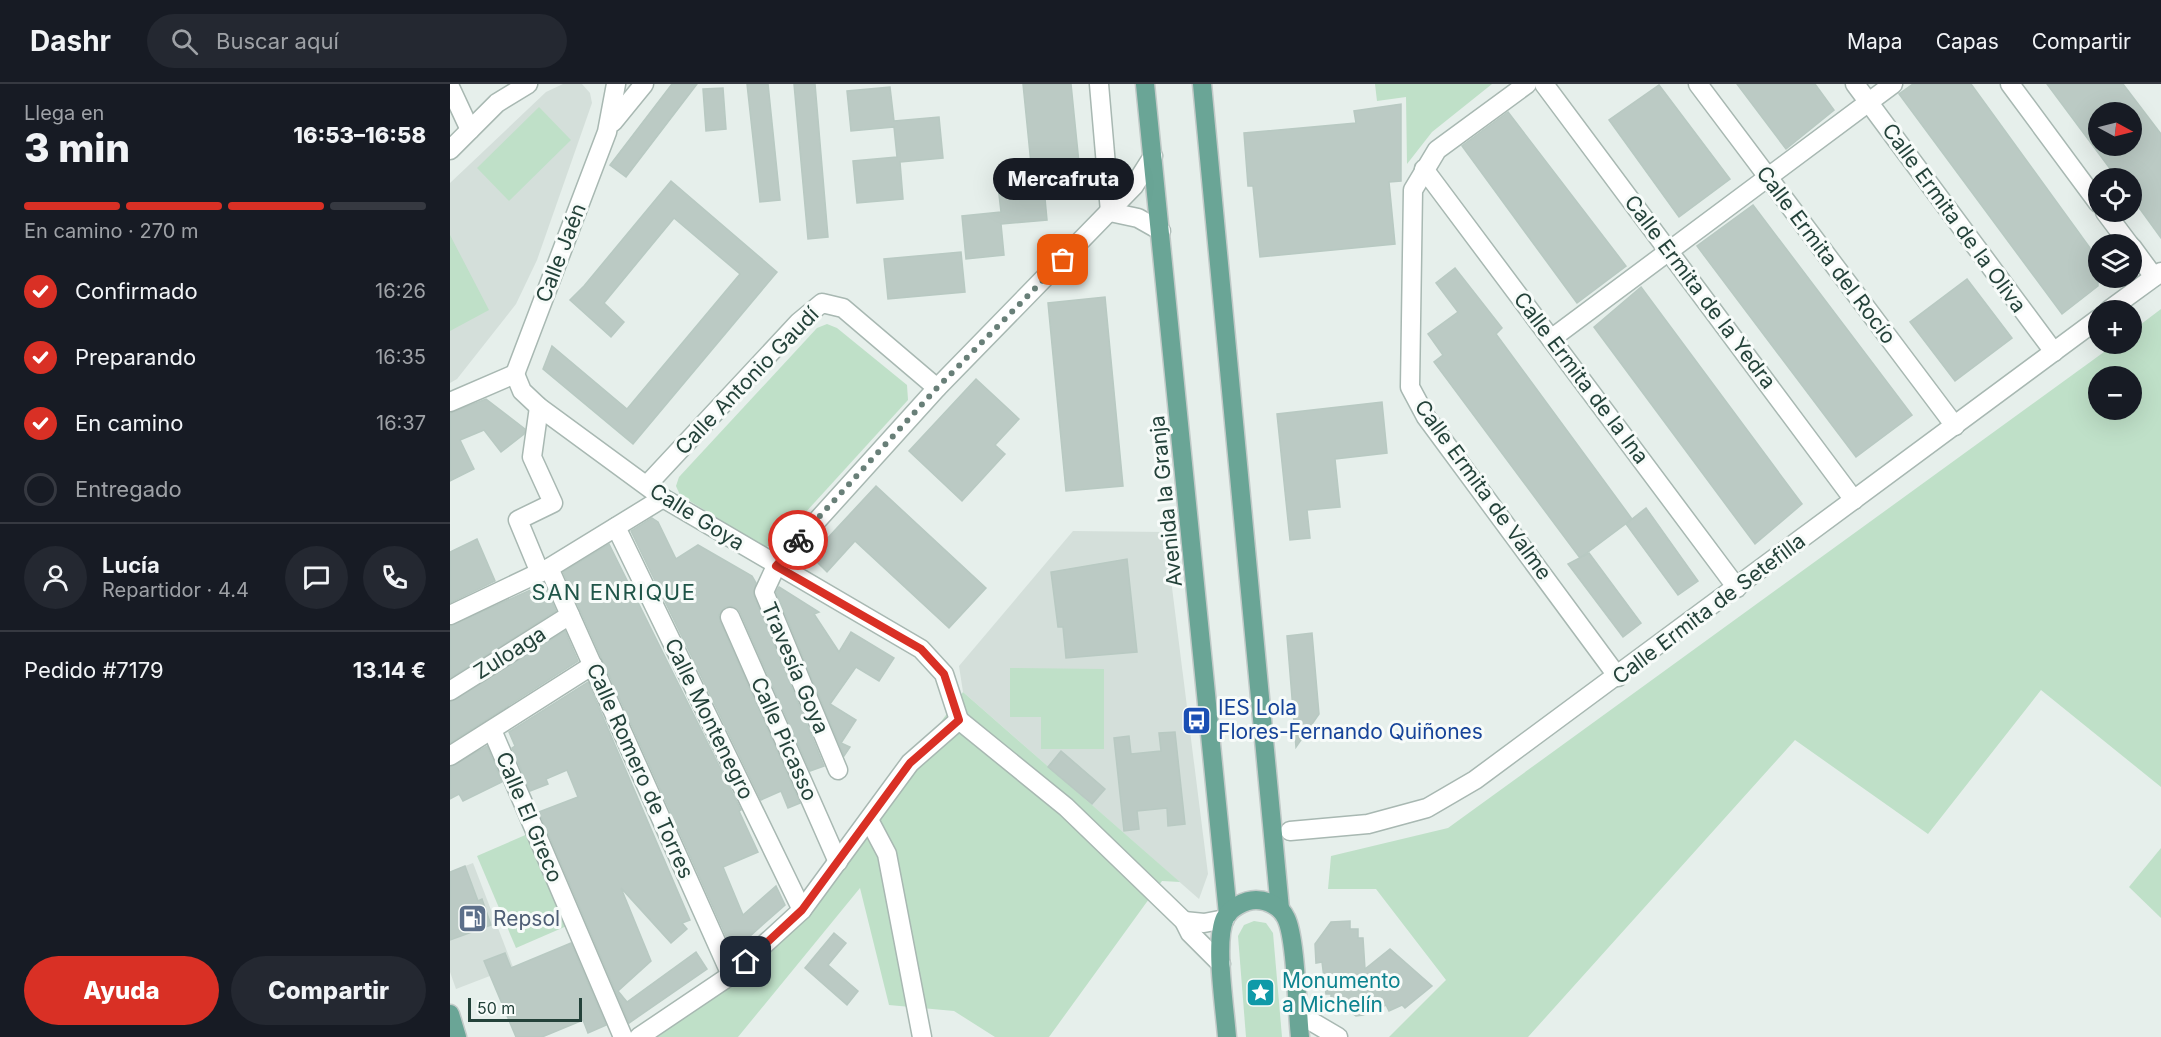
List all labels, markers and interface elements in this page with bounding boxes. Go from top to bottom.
search box [147,14,567,68]
text: Dashr [30,24,111,58]
icon: search [168,25,201,58]
text: Buscar aquí [216,28,339,54]
text: Mapa [1847,29,1903,54]
text: Capas [1936,29,1999,54]
text: Compartir [2032,29,2131,54]
text: Llega en [24,101,104,125]
north arrow [2088,102,2142,156]
map controls [2088,102,2142,420]
street label: Calle Ermita de la Oliva [1877,118,2032,317]
text: 16:53–16:58 [293,122,426,148]
text: 3 min [24,124,130,171]
callout: Mercafruta [992,158,1134,200]
street label: Calle Ermita del Rocío [1751,161,1901,348]
text: Mercafruta [1008,167,1119,191]
button: locate [2088,168,2142,222]
street label: Calle Ermita de la Yedra [1619,190,1781,393]
street label: Calle Jaén [530,200,591,306]
text: En camino · 270 m [24,219,198,243]
pin [1037,234,1088,285]
button: layers [2088,234,2142,288]
icon: bag [1046,243,1079,276]
icon: check [24,275,57,308]
text: Confirmado [75,278,198,304]
text: 16:26 [375,279,426,303]
street label: Calle Ermita de la Ina [1509,287,1654,468]
button: + [2088,300,2142,354]
street label: Calle Antonio Gaudí [670,301,824,460]
icon: check [24,341,57,374]
text: Preparando [75,344,196,370]
text: 16:35 [375,345,426,369]
button: − [2088,366,2142,420]
street label: Calle Ermita de Valme [1410,395,1557,585]
icon: check [24,407,57,440]
text: En camino [75,410,183,436]
text: 16:37 [376,411,426,435]
street label: Avenida la Granja [1144,414,1187,588]
text: Entregado [75,476,182,502]
street label: Calle Goya [645,478,749,555]
courier [768,510,828,570]
icon: bike [782,524,815,557]
street label: Calle Ermita de Setefilla [1607,528,1810,689]
button: person [24,546,87,609]
button: chat [285,546,348,609]
button: phone [363,546,426,609]
text: Lucía [102,552,160,578]
text: Repartidor · 4.4 [102,578,249,602]
district label: SAN ENRIQUE [532,579,696,605]
street label: Travesía Goya [756,598,834,737]
street label: Zuloaga [469,621,550,684]
street label: Calle Montenegro [660,634,759,803]
text: Pedido #7179 [24,657,164,683]
text: 13.14 € [353,657,426,683]
street label: Calle Romero de Torres [582,659,699,882]
street label: Calle Picasso [746,673,823,805]
place label: IES Lola Flores-Fernando Quiñones [1218,695,1483,744]
bus stop icon: IES Lola Flores-Fernando Quiñones [1181,704,1213,736]
street label: Calle El Greco [491,748,568,886]
fuel station icon: Repsol [456,903,488,935]
place label: Repsol [493,906,560,931]
pin [720,936,771,987]
icon: home [729,945,762,978]
button: Ayuda [24,956,219,1025]
button: Compartir [231,956,426,1025]
place label: Monumento a Michelín [1282,968,1401,1017]
place icon: Monumento a Michelín [1245,977,1277,1009]
scale bar [468,995,582,1022]
text: 50 m [477,998,515,1018]

